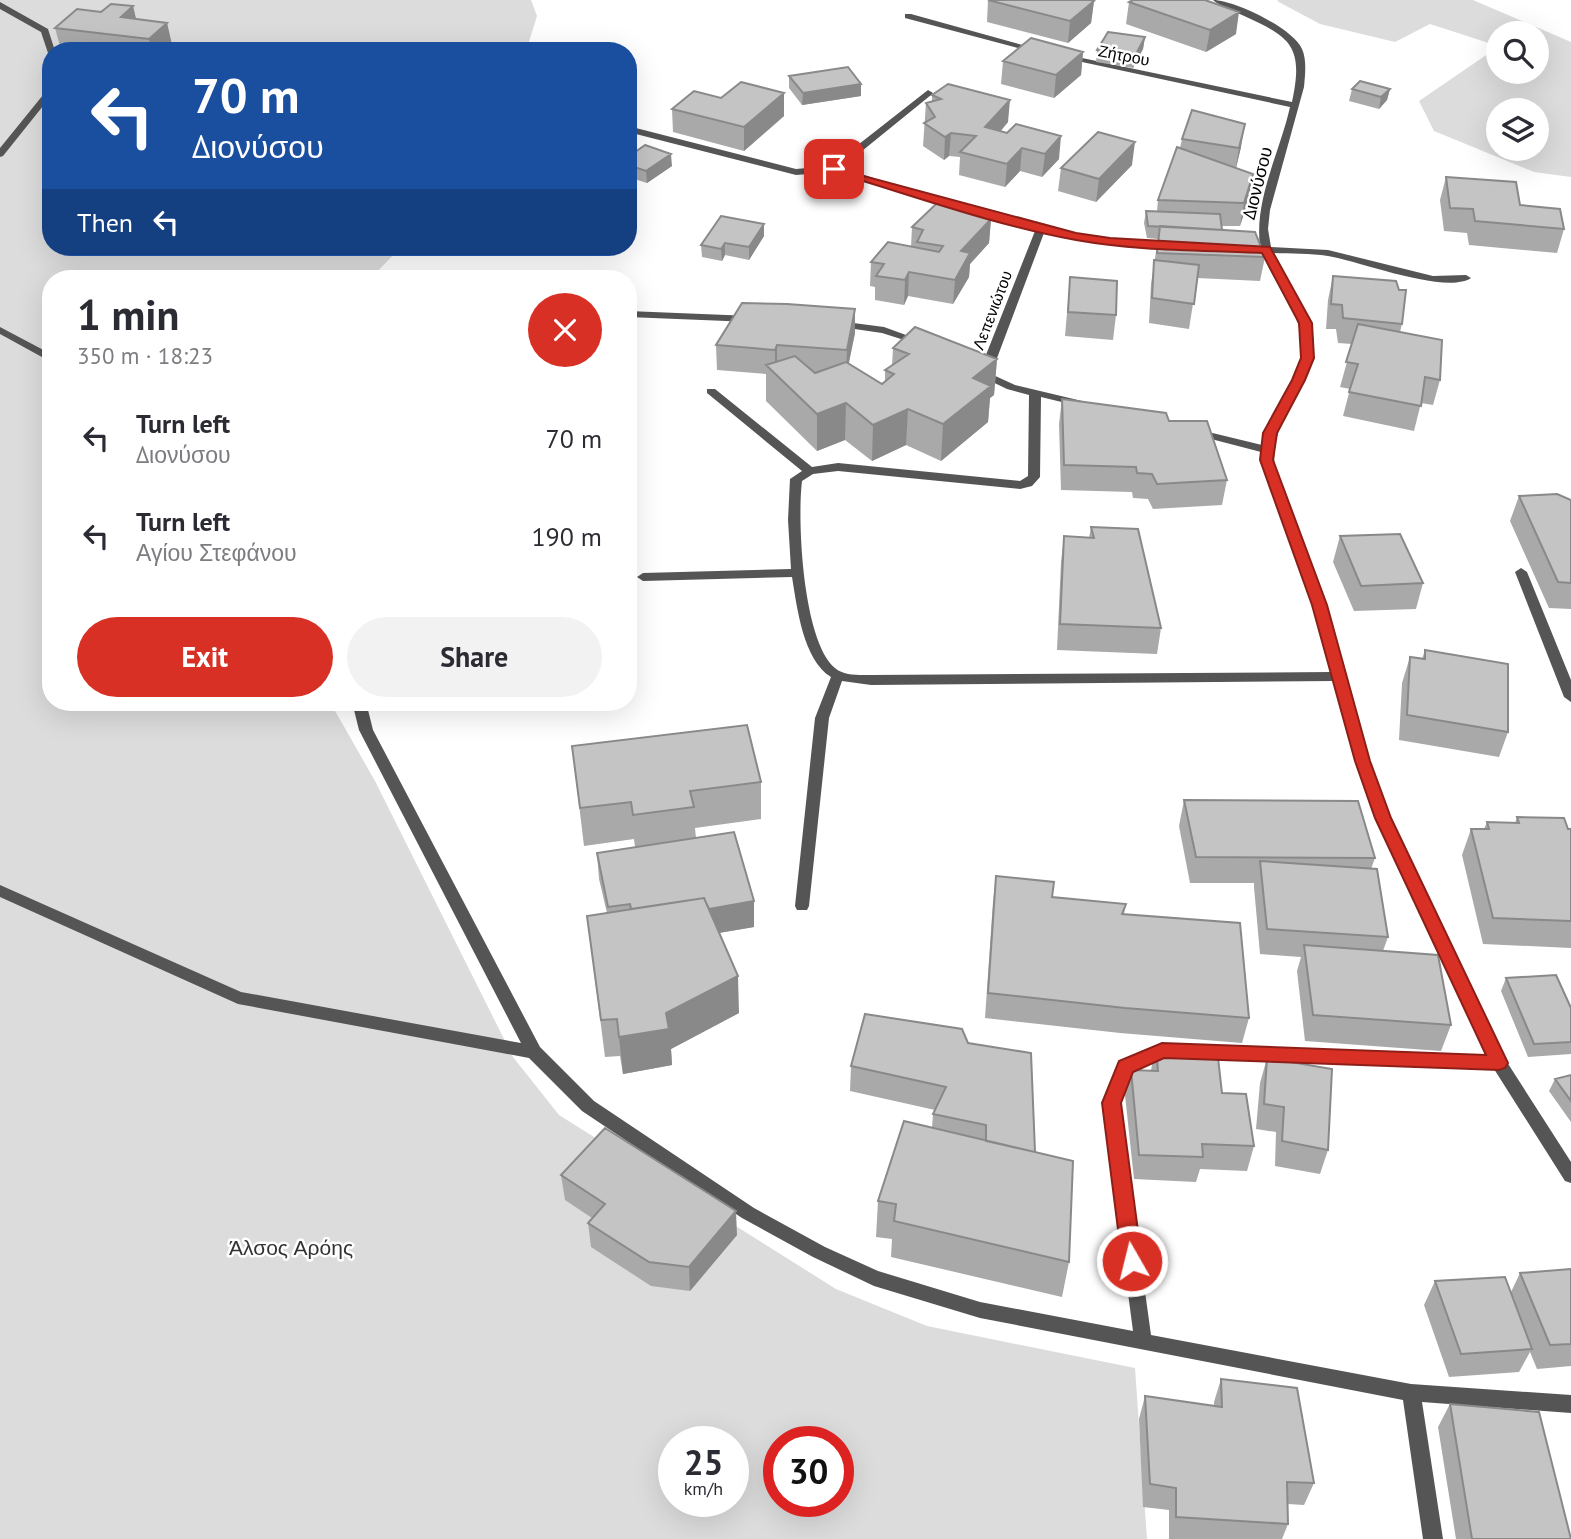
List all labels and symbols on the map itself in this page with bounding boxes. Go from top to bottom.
street label: Ζήτρου [1097,40,1151,70]
pin [804,139,864,199]
street label: Διονύσου [1237,144,1277,222]
street label: Λεπενιώτου [968,268,1016,352]
position arrow [1095,1224,1169,1298]
park label: Άλσος Αρόης [229,1234,353,1261]
speed limit sign: 30 [763,1426,854,1517]

